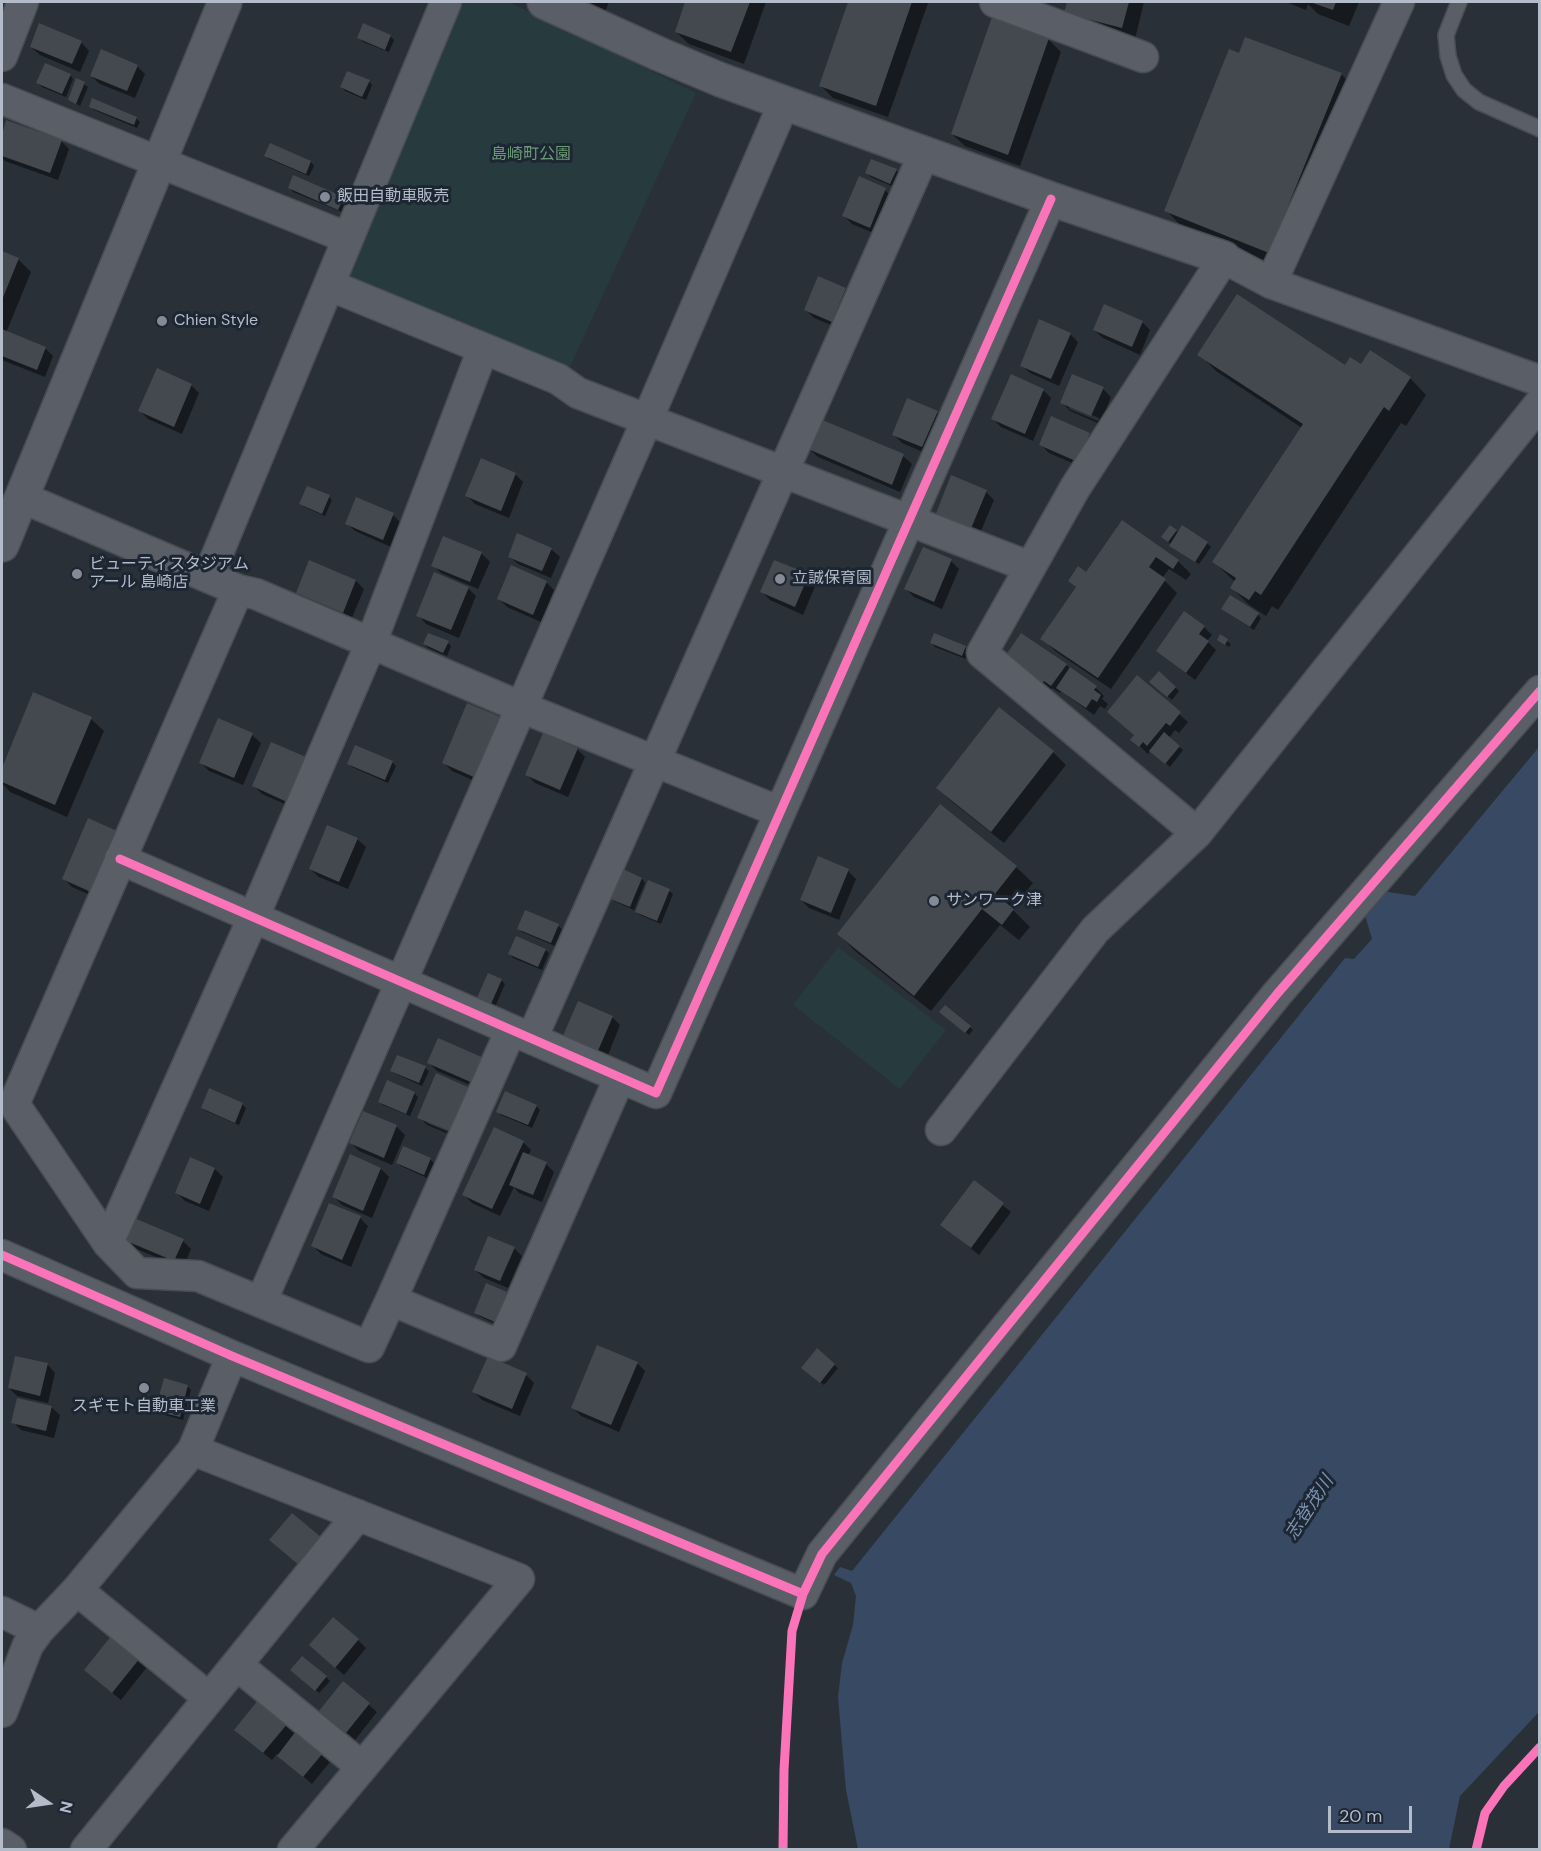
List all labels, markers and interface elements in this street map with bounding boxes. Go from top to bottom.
park label: 島崎町公園 [491,145,571,165]
place label: 飯田自動車販売 [337,187,449,207]
marker: 飯田自動車販売 [318,190,332,204]
place label: Chien Style [174,311,258,331]
marker: Chien Style [155,314,169,328]
place label: ビューティスタジアム アール 島崎店 [89,555,249,593]
marker: ビューティスタジアム アール 島崎店 [70,567,84,581]
place label: 立誠保育園 [792,569,872,589]
marker: 立誠保育園 [773,572,787,586]
place label: サンワーク津 [946,891,1042,911]
marker: サンワーク津 [927,894,941,908]
marker: スギモト自動車工業 [137,1381,151,1395]
place label: スギモト自動車工業 [72,1397,216,1417]
water label: 志登茂川 [1281,1472,1339,1544]
north arrow [18,1773,78,1833]
scale bar [1331,1794,1415,1832]
text: N [54,1799,78,1815]
text: 20 m [1339,1804,1382,1828]

